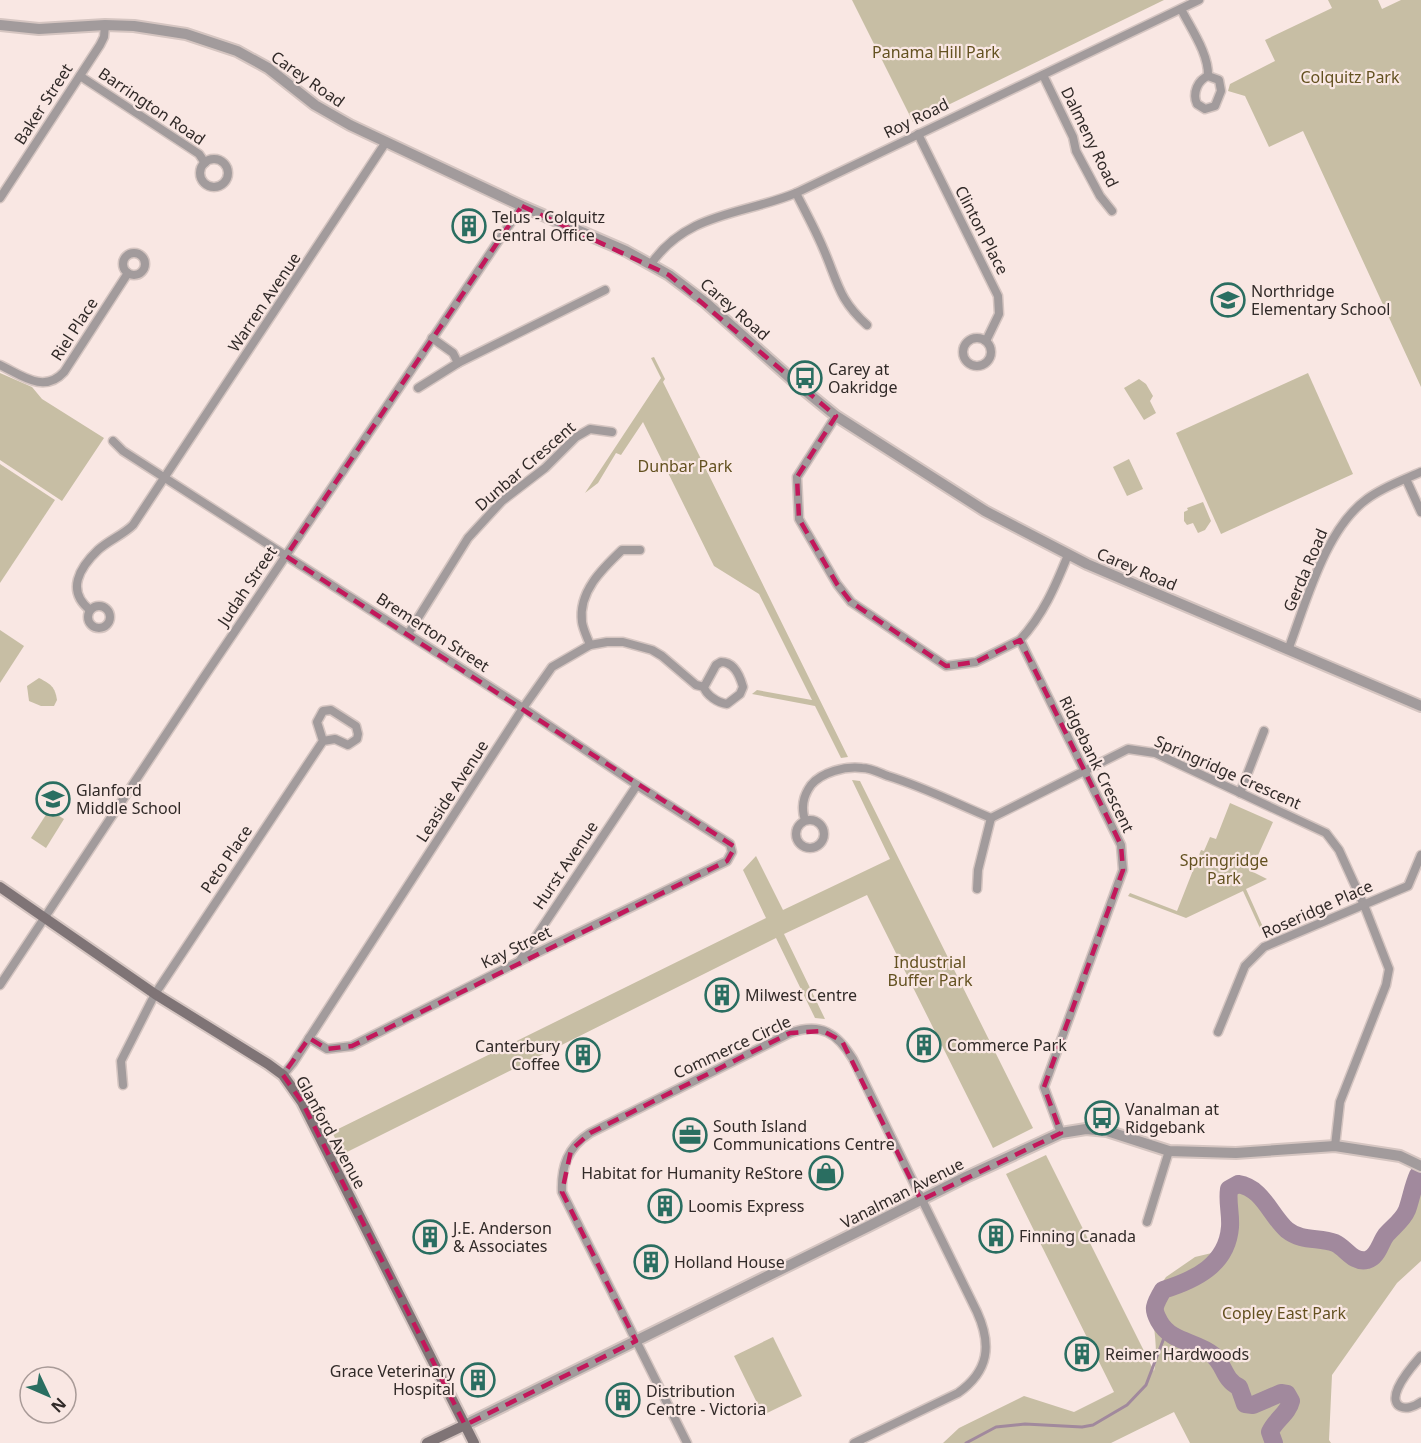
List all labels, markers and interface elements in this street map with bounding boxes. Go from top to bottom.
park label: Panama Hill Park [872,41,1000,63]
street label: Carey Road [267,46,349,112]
street label: Baker Street [9,59,78,149]
street label: Barrington Road [94,62,210,150]
park label: Colquitz Park [1300,66,1400,88]
street label: Dalmeny Road [1056,83,1124,191]
street label: Roy Road [880,93,952,143]
street label: Clinton Place [950,182,1014,278]
place label: Telus - Colquitz Central Office [492,206,605,246]
building icon: Telus - Colquitz Central Office [451,208,487,244]
street label: Warren Avenue [223,248,305,356]
street label: Carey Road [696,273,774,345]
place label: Northridge Elementary School [1251,280,1390,320]
school or university icon: Northridge Elementary School [1210,282,1246,318]
street label: Riel Place [45,293,103,365]
place label: Carey at Oakridge [828,358,897,398]
bus stop icon: Carey at Oakridge [787,360,823,396]
street label: Dunbar Crescent [470,416,580,516]
park label: Dunbar Park [638,455,733,477]
street label: Gerda Road [1278,525,1332,615]
street label: Judah Street [211,542,282,632]
street label: Carey Road [1094,542,1180,596]
street label: Bremerton Street [372,587,494,677]
street label: Ridgebank Crescent [1054,692,1140,836]
street label: Springridge Crescent [1151,730,1305,814]
street label: Leaside Avenue [411,736,493,846]
place label: Glanford Middle School [76,779,181,819]
school or university icon: Glanford Middle School [35,781,71,817]
street label: Hurst Avenue [527,817,603,913]
street label: Peto Place [195,821,257,897]
park label: Springridge Park [1180,849,1268,889]
street label: Roseridge Place [1258,875,1376,943]
street label: Kay Street [477,920,555,974]
park label: Industrial Buffer Park [888,951,973,991]
building icon: Milwest Centre [704,977,740,1013]
place label: Milwest Centre [745,984,857,1006]
street label: Commerce Circle [670,1010,794,1084]
building icon: Commerce Park [906,1027,942,1063]
place label: Commerce Park [947,1034,1067,1056]
place label: Canterbury Coffee [475,1035,561,1075]
building icon: Canterbury Coffee [565,1037,601,1073]
street label: Glanford Avenue [291,1071,371,1193]
place label: Vanalman at Ridgebank [1125,1098,1219,1138]
bus stop icon: Vanalman at Ridgebank [1084,1100,1120,1136]
place label: South Island Communications Centre [713,1115,895,1155]
office icon: South Island Communications Centre [672,1117,708,1153]
street label: Vanalman Avenue [837,1152,967,1234]
shop icon: Habitat for Humanity ReStore [808,1155,844,1191]
place label: Habitat for Humanity ReStore [581,1162,803,1184]
building icon: Loomis Express [647,1188,683,1224]
place label: Loomis Express [688,1195,805,1217]
place label: J.E. Anderson & Associates [451,1217,552,1257]
building icon: Finning Canada [978,1218,1014,1254]
building icon: J.E. Anderson & Associates [412,1219,448,1255]
place label: Finning Canada [1019,1225,1136,1247]
building icon: Holland House [633,1244,669,1280]
place label: Holland House [674,1251,785,1273]
park label: Copley East Park [1222,1302,1346,1324]
building icon: Reimer Hardwoods [1064,1336,1100,1372]
place label: Reimer Hardwoods [1105,1343,1249,1365]
place label: Grace Veterinary Hospital [330,1360,456,1400]
building icon: Grace Veterinary Hospital [460,1362,496,1398]
north arrow [18,1365,78,1425]
place label: Distribution Centre - Victoria [646,1380,766,1420]
building icon: Distribution Centre - Victoria [605,1382,641,1418]
text: N [46,1393,71,1418]

